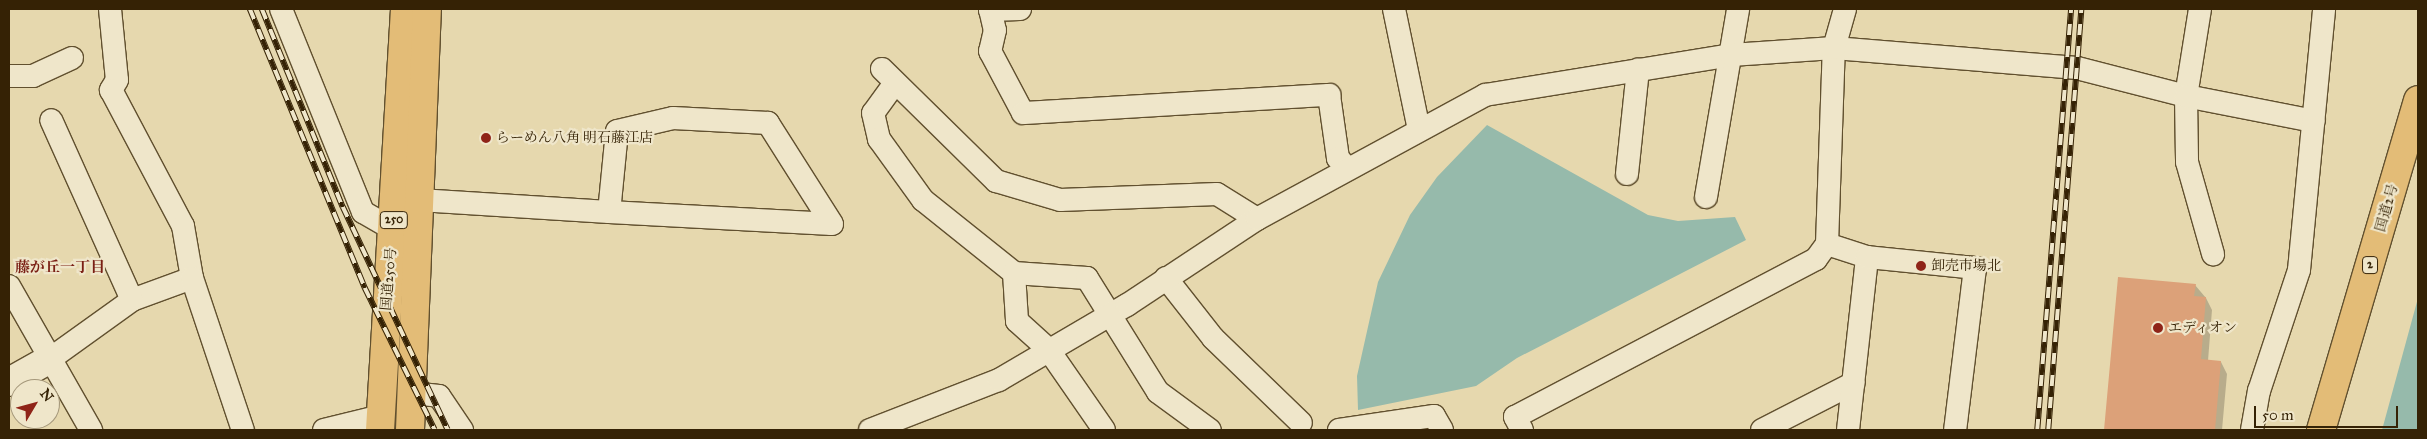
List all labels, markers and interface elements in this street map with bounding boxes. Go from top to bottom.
place label: らーめん八角 明石藤江店 [496,130,653,146]
marker: らーめん八角 明石藤江店 [480,132,492,144]
street label: 国道2号 [2372,182,2402,234]
road number: 250 [379,210,409,230]
street label: 国道250号 [378,247,400,311]
road number: 2 [2361,256,2379,274]
place label: 卸売市場北 [1931,258,2001,274]
district label: 藤が丘一丁目 [15,259,105,277]
marker: 卸売市場北 [1915,260,1927,272]
place label: エディオン [2168,320,2238,336]
marker: エディオン [2152,322,2164,334]
north arrow [10,379,60,429]
text: N [36,385,57,405]
scale bar [2257,396,2401,428]
text: 50 m [2262,406,2294,424]

